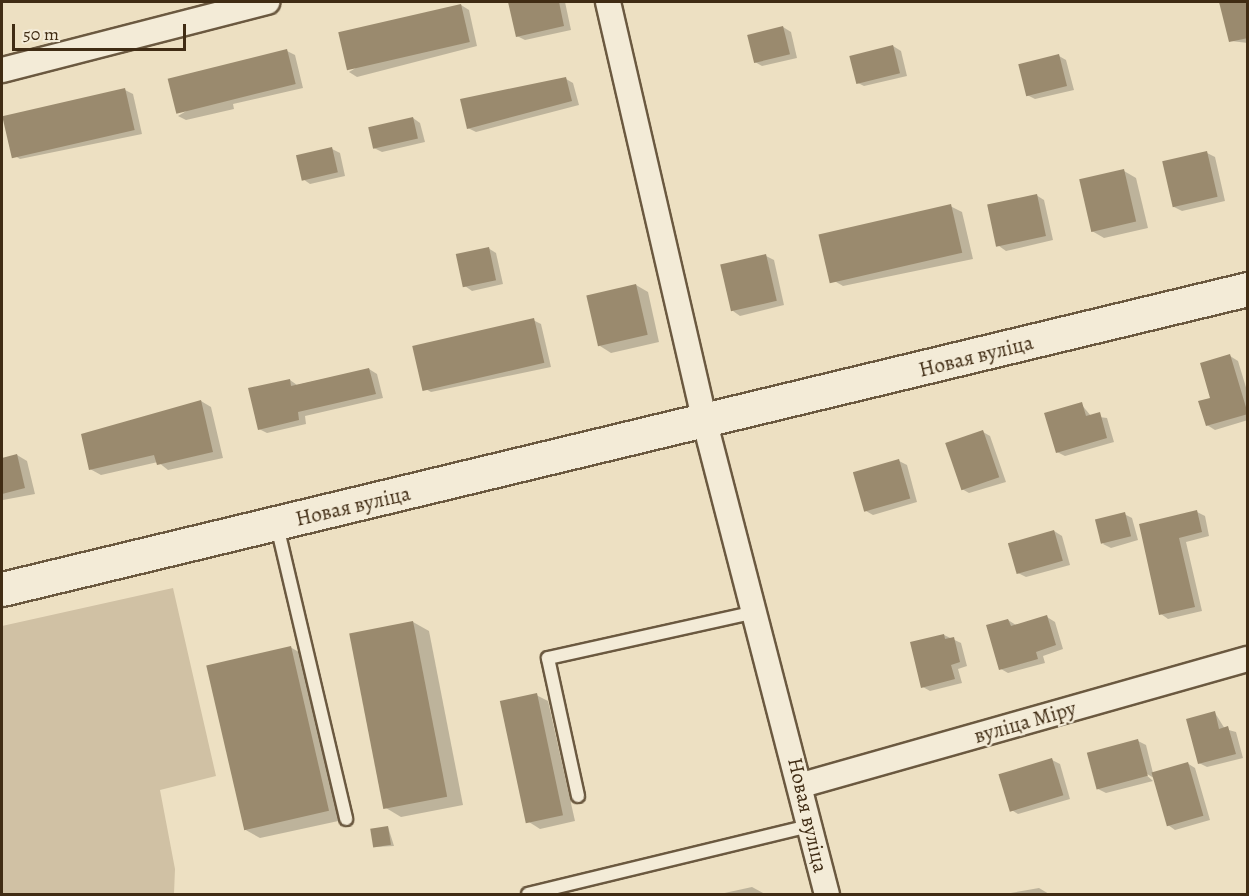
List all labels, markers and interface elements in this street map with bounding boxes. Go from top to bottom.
scale bar [15,12,189,50]
text: 50 m [23,22,59,46]
street label: Новая вуліца [916,330,1036,382]
street label: Новая вуліца [293,481,413,531]
street label: вуліца Міру [971,695,1079,749]
street label: Новая вуліца [783,755,833,875]

